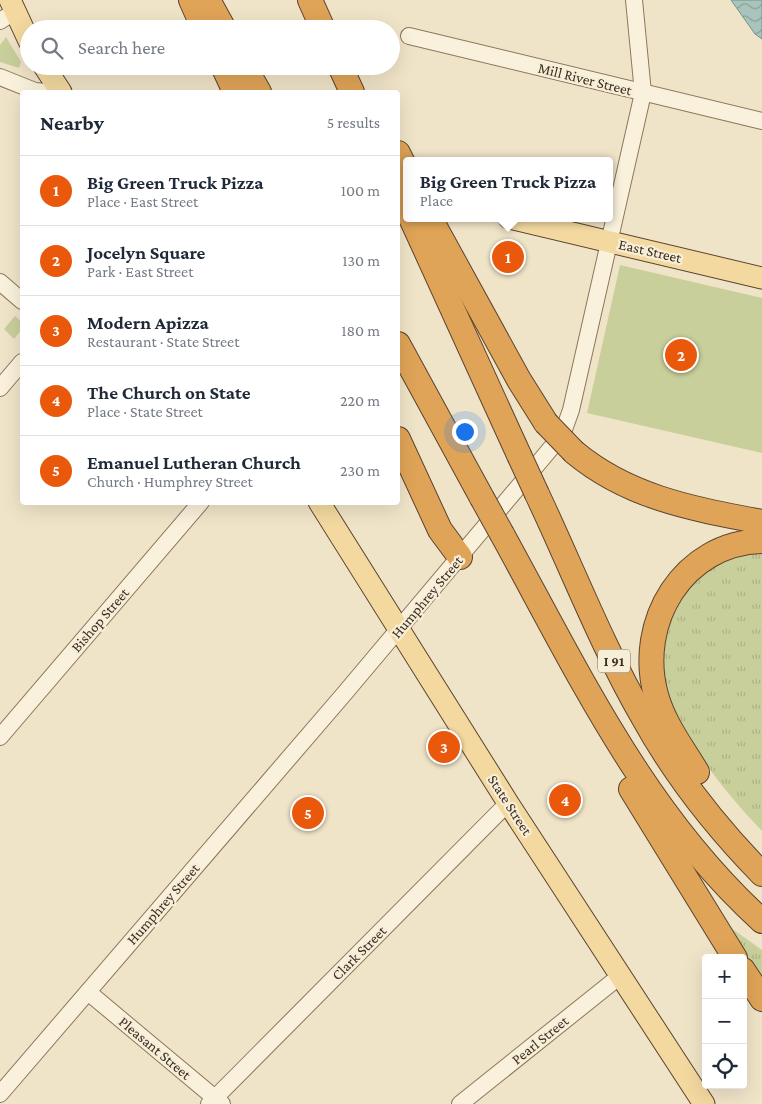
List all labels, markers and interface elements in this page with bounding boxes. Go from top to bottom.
search box [20,20,400,75]
icon: search [38,34,66,62]
text: Search here [78,37,165,58]
street label: Mill River Street [537,60,634,99]
text: Nearby [40,111,104,135]
text: 5 results [327,114,380,131]
popup [403,157,613,222]
text: Big Green Truck Pizza [420,171,596,192]
text: Big Green Truck Pizza [87,172,263,193]
text: 1 [53,182,59,199]
text: 100 m [341,182,380,199]
text: Place [420,192,453,209]
text: Place · East Street [87,193,198,210]
street label: East Street [617,236,684,266]
pin: 1 [492,238,524,276]
text: Jocelyn Square [87,242,205,263]
text: 2 [52,252,60,269]
text: 130 m [342,252,380,269]
text: Park · East Street [87,263,193,280]
text: Modern Apizza [87,312,209,333]
text: 3 [52,322,60,339]
text: 180 m [341,322,380,339]
text: Restaurant · State Street [87,333,239,350]
pin: 2 [665,336,697,374]
text: The Church on State [87,382,251,403]
text: 4 [52,392,60,409]
text: 220 m [340,392,380,409]
text: Place · State Street [87,403,203,420]
your location [452,419,478,445]
text: Emanuel Lutheran Church [87,452,301,473]
text: 5 [52,462,60,479]
text: 230 m [340,462,380,479]
text: Church · Humphrey Street [87,473,253,490]
street label: Humphrey Street [388,552,467,642]
street label: Bishop Street [68,584,133,656]
road number: I 91 [598,649,630,672]
pin: 3 [428,728,460,766]
street label: State Street [485,772,536,839]
pin: 4 [549,781,581,819]
pin: 5 [292,794,324,832]
street label: Humphrey Street [123,859,204,948]
street label: Clark Street [329,922,390,983]
map controls [702,954,747,1089]
button: + [702,954,747,999]
button: − [702,999,747,1044]
street label: Pearl Street [509,1012,572,1068]
street label: Pleasant Street [116,1013,195,1083]
button: locate [702,1044,747,1089]

